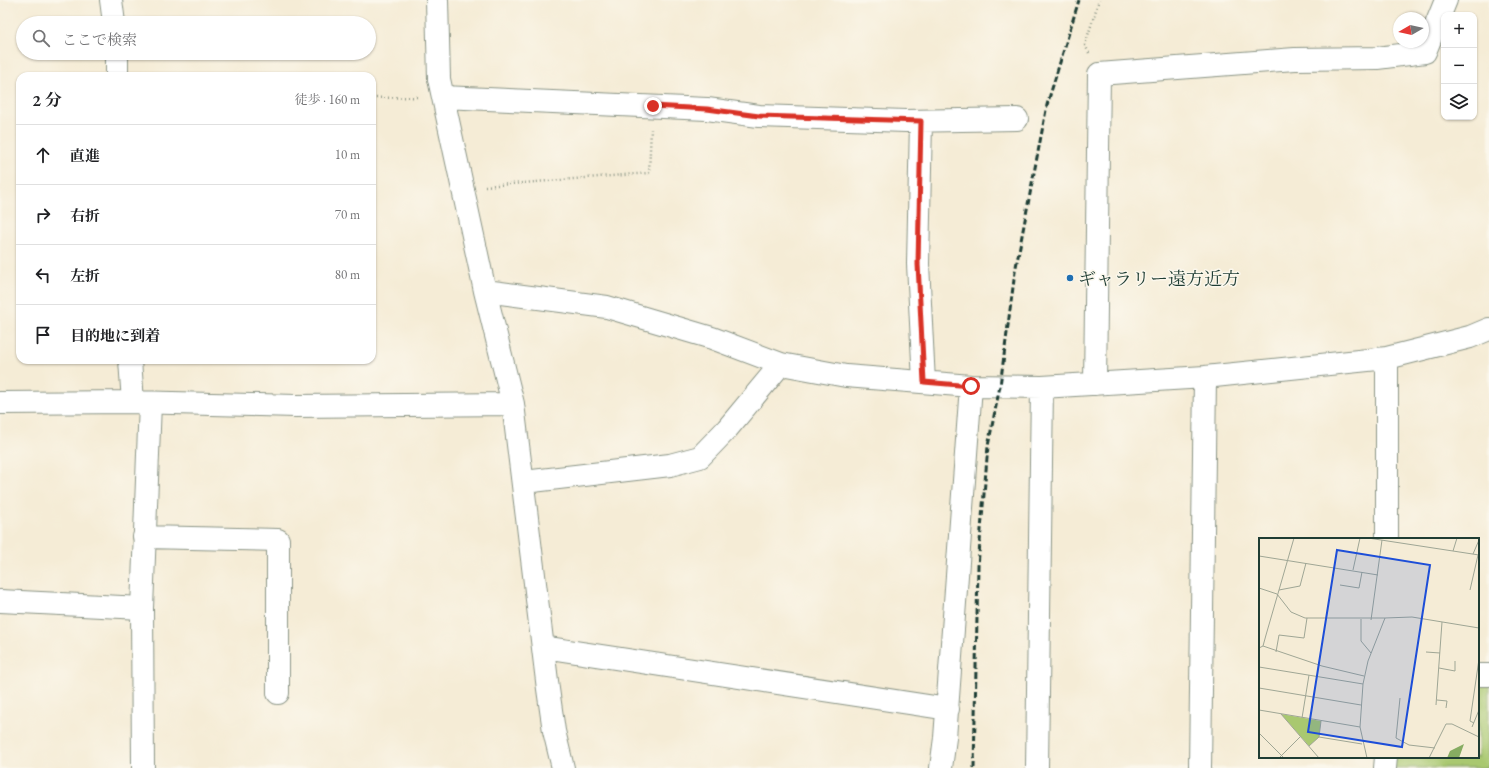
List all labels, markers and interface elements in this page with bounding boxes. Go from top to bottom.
north arrow [1393,12,1429,48]
map controls [1441,12,1477,120]
button: + [1441,12,1477,48]
search box [16,16,376,60]
icon: search [30,27,52,49]
text: ここで検索 [62,30,137,49]
button: − [1441,48,1477,84]
button: layers [1441,84,1477,120]
text: 2 分 [32,89,62,111]
text: 徒歩 · 160 m [295,91,360,108]
route end [644,97,662,115]
icon: ahead [32,144,54,166]
text: 直進 [70,146,100,165]
text: 10 m [335,146,360,163]
icon: right [32,204,54,226]
text: 右折 [70,206,100,225]
text: 70 m [335,206,360,223]
icon: left [32,264,54,286]
text: 左折 [70,266,100,285]
text: 80 m [335,266,360,283]
place label: ギャラリー遠方近方 [1078,267,1240,290]
marker: ギャラリー遠方近方 [1065,273,1075,283]
icon: arrive [32,324,54,346]
text: 目的地に到着 [70,326,160,345]
route start [962,377,980,395]
inset map [1259,538,1479,758]

